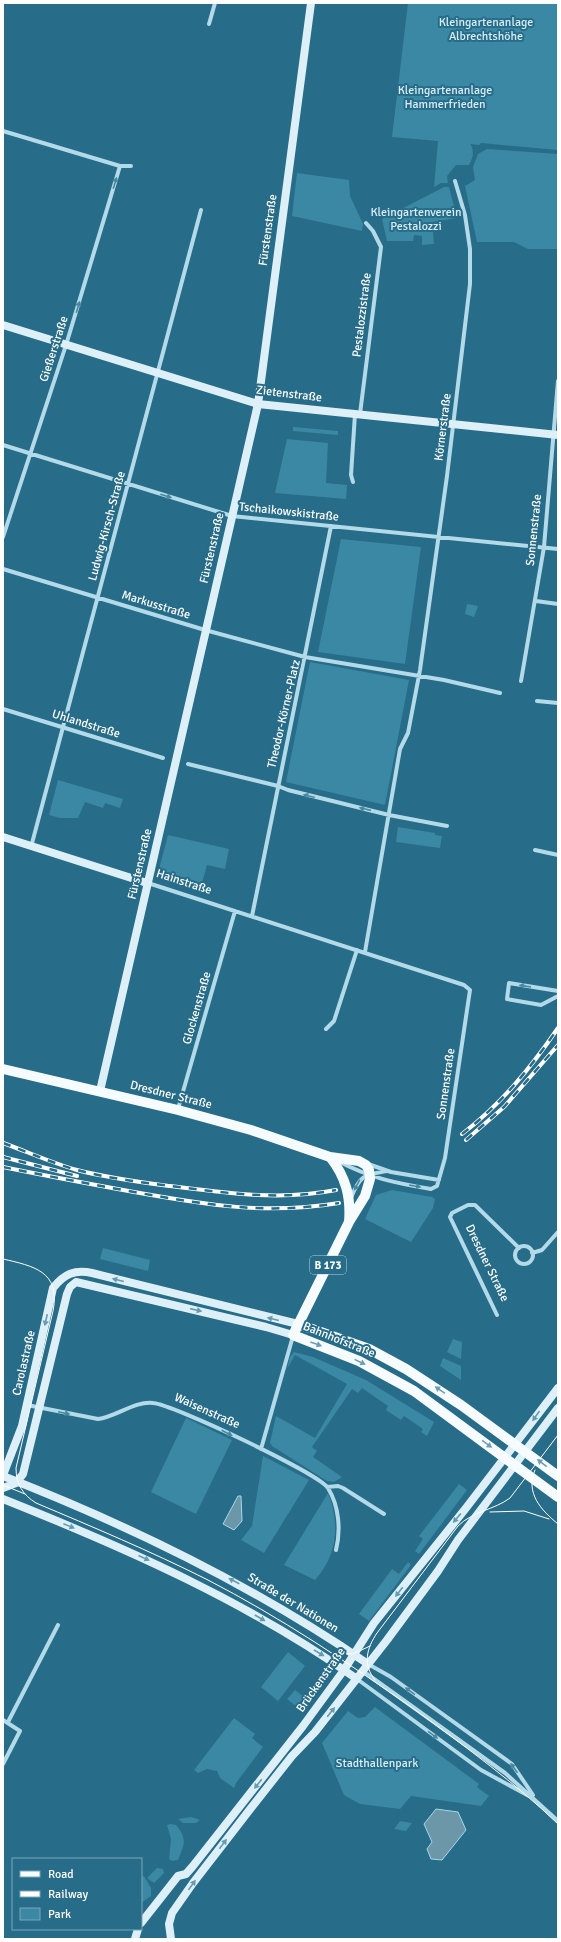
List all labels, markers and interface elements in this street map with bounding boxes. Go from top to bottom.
park label: Kleingartenanlage Albrechtshöhe [439,15,533,44]
park label: Kleingartenanlage Hammerfrieden [398,83,492,112]
one-way arrow [112,176,118,188]
street label: Fürstenstraße [256,193,280,267]
park label: Kleingartenverein Pestalozzi [370,205,462,234]
street label: Pestalozzistraße [349,272,375,358]
one-way arrow [75,301,81,313]
street label: Gießerstraße [36,314,72,384]
street label: Zietenstraße [255,383,323,405]
street label: Körnerstraße [431,392,455,462]
street label: Ludwig-Kirsch-Straße [85,470,129,582]
one-way arrow [160,493,172,499]
street label: Sonnenstraße [523,493,545,567]
street label: Tschaikowskistraße [238,499,340,525]
street label: Fürstenstraße [197,511,227,585]
street label: Markusstraße [120,587,192,623]
street label: Theodor-Körner-Platz [264,658,304,770]
street label: Uhlandstraße [50,707,122,741]
one-way arrow [303,792,315,798]
one-way arrow [359,806,371,812]
street label: Fürstenstraße [125,827,155,901]
street label: Hainstraße [154,866,214,898]
street label: Glockenstraße [179,970,215,1046]
one-way arrow [519,983,532,989]
street label: Sonnenstraße [434,1047,458,1121]
street label: Dresdner Straße [128,1078,214,1112]
one-way arrow [354,1180,360,1191]
one-way arrow [408,1184,421,1190]
street label: Dresdner Straße [462,1222,512,1304]
road number: B 173 [310,1256,346,1274]
one-way arrow [112,1276,124,1282]
one-way arrow [190,1308,203,1314]
one-way arrow [43,1314,49,1326]
one-way arrow [267,1316,279,1322]
street label: Bahnhofstraße [301,1319,377,1361]
street label: Carolastraße [9,1329,39,1397]
one-way arrow [310,1341,322,1347]
one-way arrow [354,1359,366,1365]
one-way arrow [434,1386,445,1394]
street label: Waisenstraße [172,1390,242,1432]
one-way arrow [58,1410,71,1416]
one-way arrow [532,1411,540,1421]
one-way arrow [221,1430,232,1436]
one-way arrow [482,1440,493,1448]
one-way arrow [537,1460,547,1468]
one-way arrow [453,1513,462,1523]
one-way arrow [64,1523,75,1529]
one-way arrow [139,1555,150,1561]
street label: Straße der Nationen [245,1570,341,1636]
one-way arrow [228,1578,240,1585]
one-way arrow [394,1586,403,1597]
one-way arrow [254,1615,266,1622]
street label: Brückenstraße [293,1645,349,1715]
one-way arrow [313,1649,325,1656]
one-way arrow [405,1687,416,1695]
one-way arrow [327,1706,335,1717]
one-way arrow [428,1731,438,1739]
park label: Stadthallenpark [336,1756,418,1771]
one-way arrow [510,1763,519,1774]
one-way arrow [254,1778,263,1789]
one-way arrow [219,1839,227,1849]
legend [12,1858,142,1930]
text: Road [48,1867,74,1882]
one-way arrow [188,1880,196,1890]
text: Railway [48,1887,88,1902]
text: Park [48,1907,71,1922]

